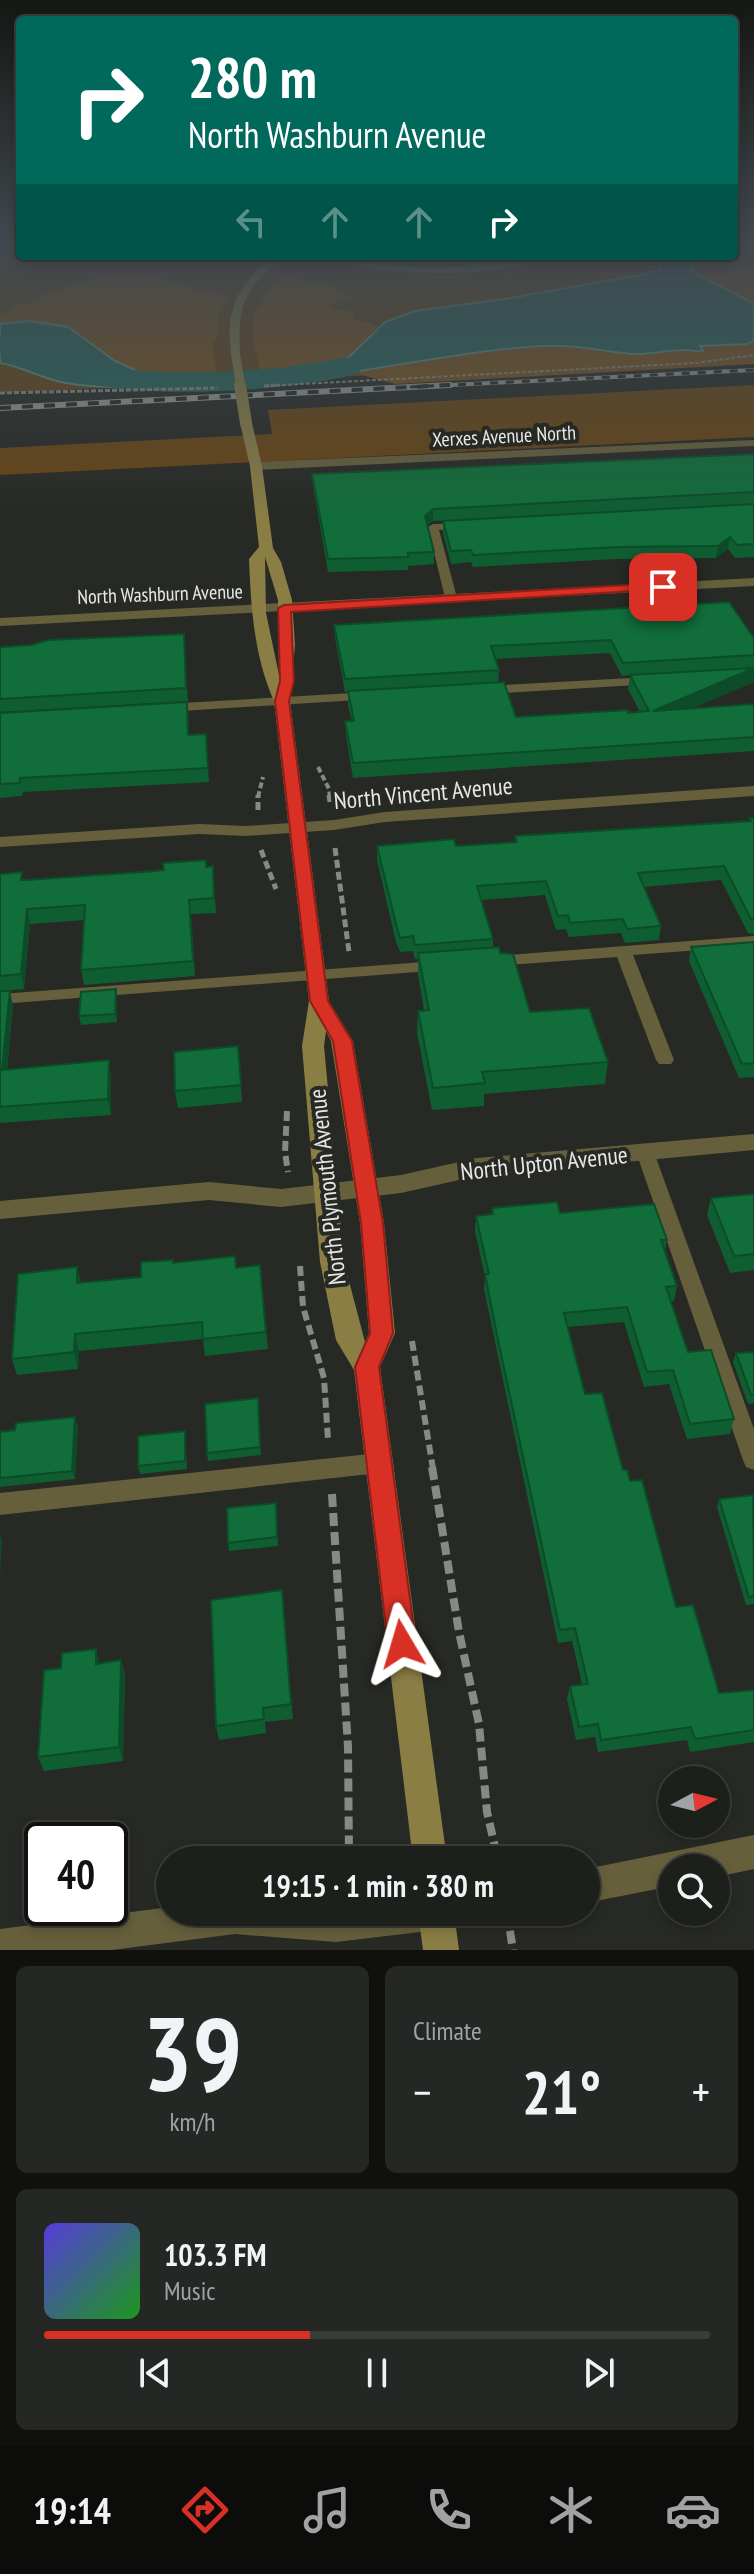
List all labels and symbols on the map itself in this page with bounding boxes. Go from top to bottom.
street label: Xerxes Avenue North [431,419,577,453]
pin [629,553,697,621]
street label: North Washburn Avenue [77,578,243,610]
street label: North Vincent Avenue [332,770,514,816]
street label: North Plymouth Avenue [301,1088,353,1286]
street label: North Upton Avenue [459,1139,629,1187]
position arrow [360,1602,444,1686]
north arrow [658,1766,730,1838]
speed limit sign: 40 [24,1822,128,1926]

